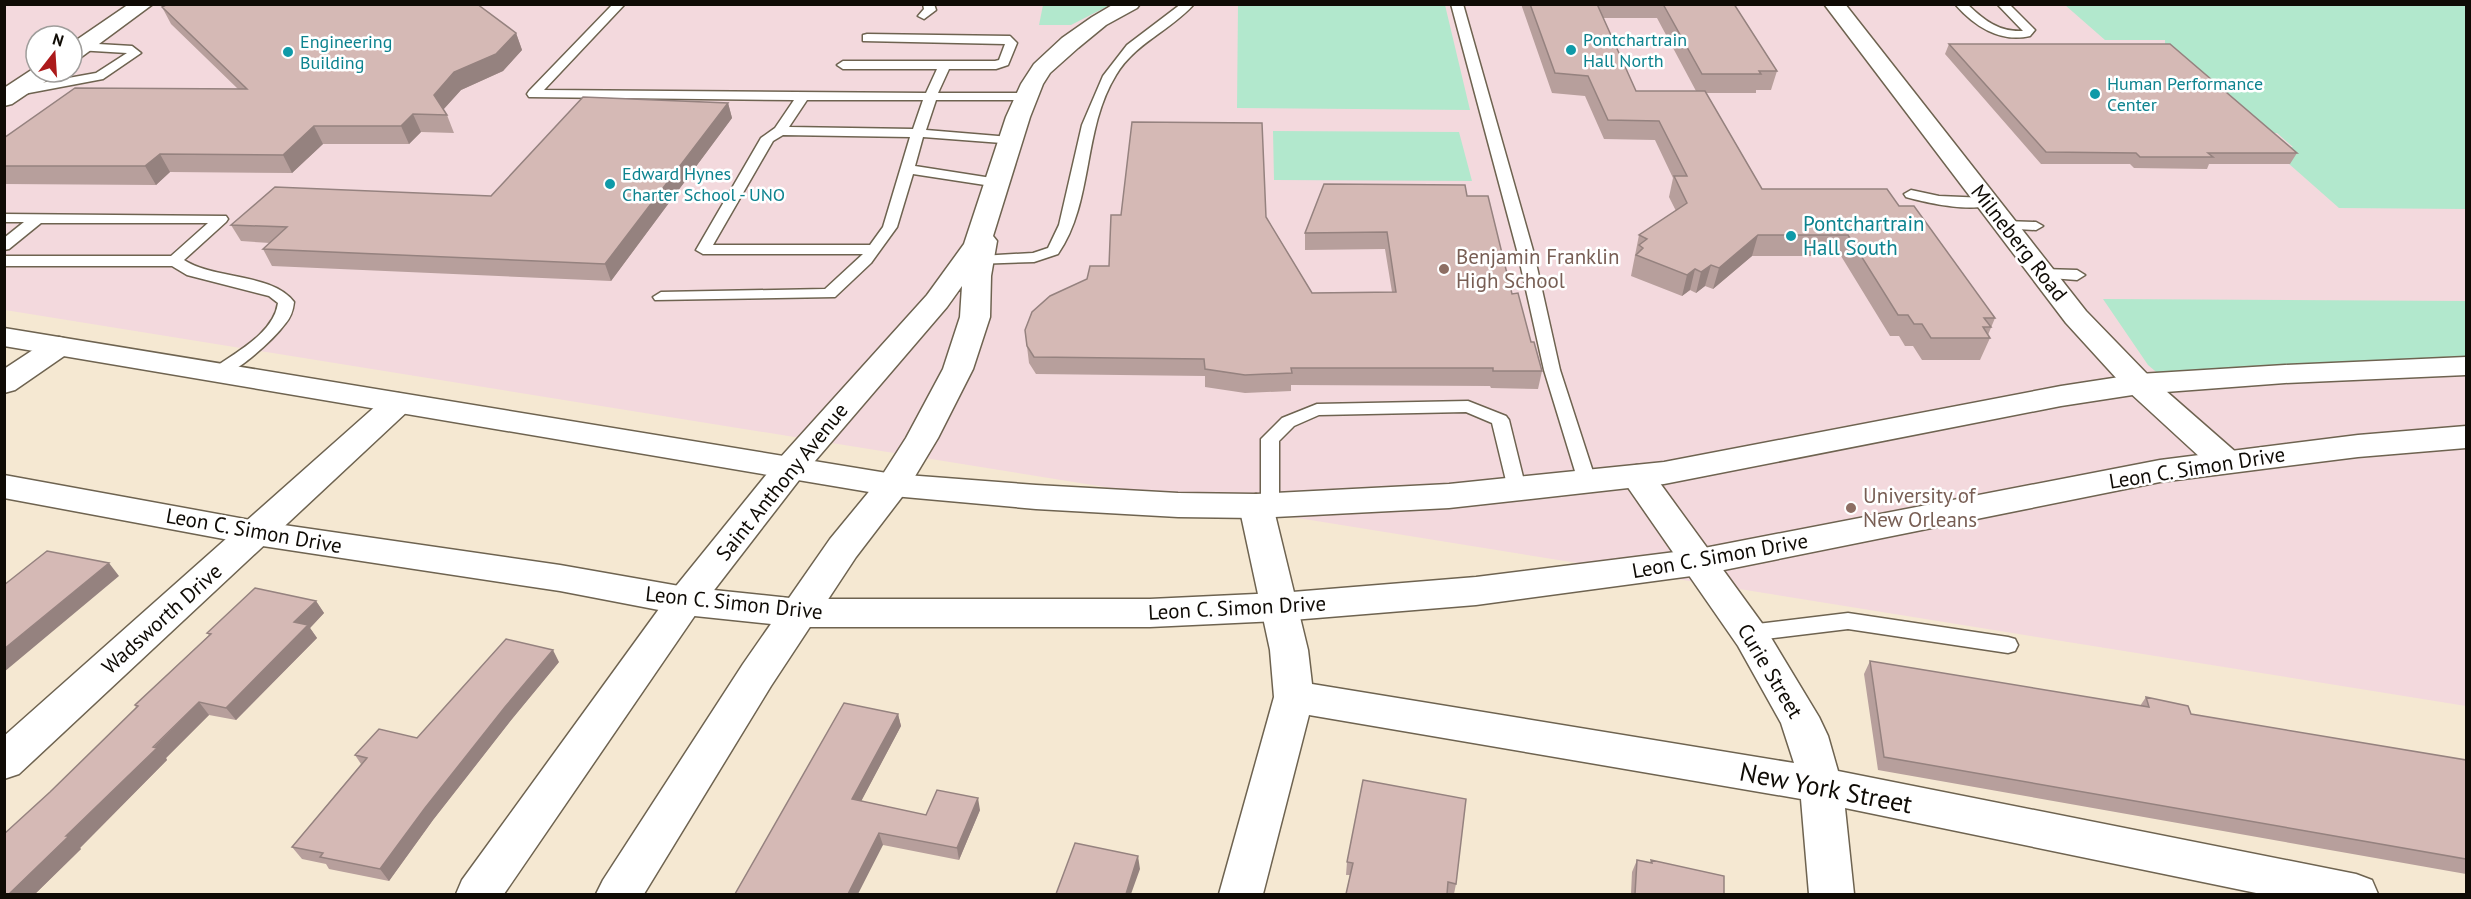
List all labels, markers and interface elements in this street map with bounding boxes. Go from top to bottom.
north arrow [24,24,84,84]
place label: Pontchartrain Hall North [1583,28,1687,72]
text: N [50,29,66,51]
place label: Engineering Building [300,30,392,74]
marker: Pontchartrain Hall North [1564,43,1578,57]
marker: Engineering Building [281,45,295,59]
place label: Human Performance Center [2107,72,2263,116]
marker: Human Performance Center [2088,87,2102,101]
place label: Edward Hynes Charter School - UNO [622,162,785,206]
marker: Edward Hynes Charter School - UNO [603,177,617,191]
street label: Milneberg Road [1965,179,2073,307]
place label: Pontchartrain Hall South [1803,210,1925,261]
marker: Pontchartrain Hall South [1784,229,1798,243]
place label: Benjamin Franklin High School [1456,243,1619,294]
marker: Benjamin Franklin High School [1437,262,1451,276]
street label: Saint Anthony Avenue [710,397,854,566]
street label: Leon C. Simon Drive [2107,440,2287,495]
place label: University of New Orleans [1863,482,1977,533]
marker: University of New Orleans [1844,501,1858,515]
street label: Leon C. Simon Drive [164,502,344,559]
street label: Leon C. Simon Drive [1630,527,1810,584]
street label: Wadsworth Drive [96,558,227,680]
street label: Leon C. Simon Drive [644,580,824,625]
street label: Leon C. Simon Drive [1147,589,1327,626]
street label: Curie Street [1732,619,1809,723]
street label: New York Street [1737,755,1915,820]

